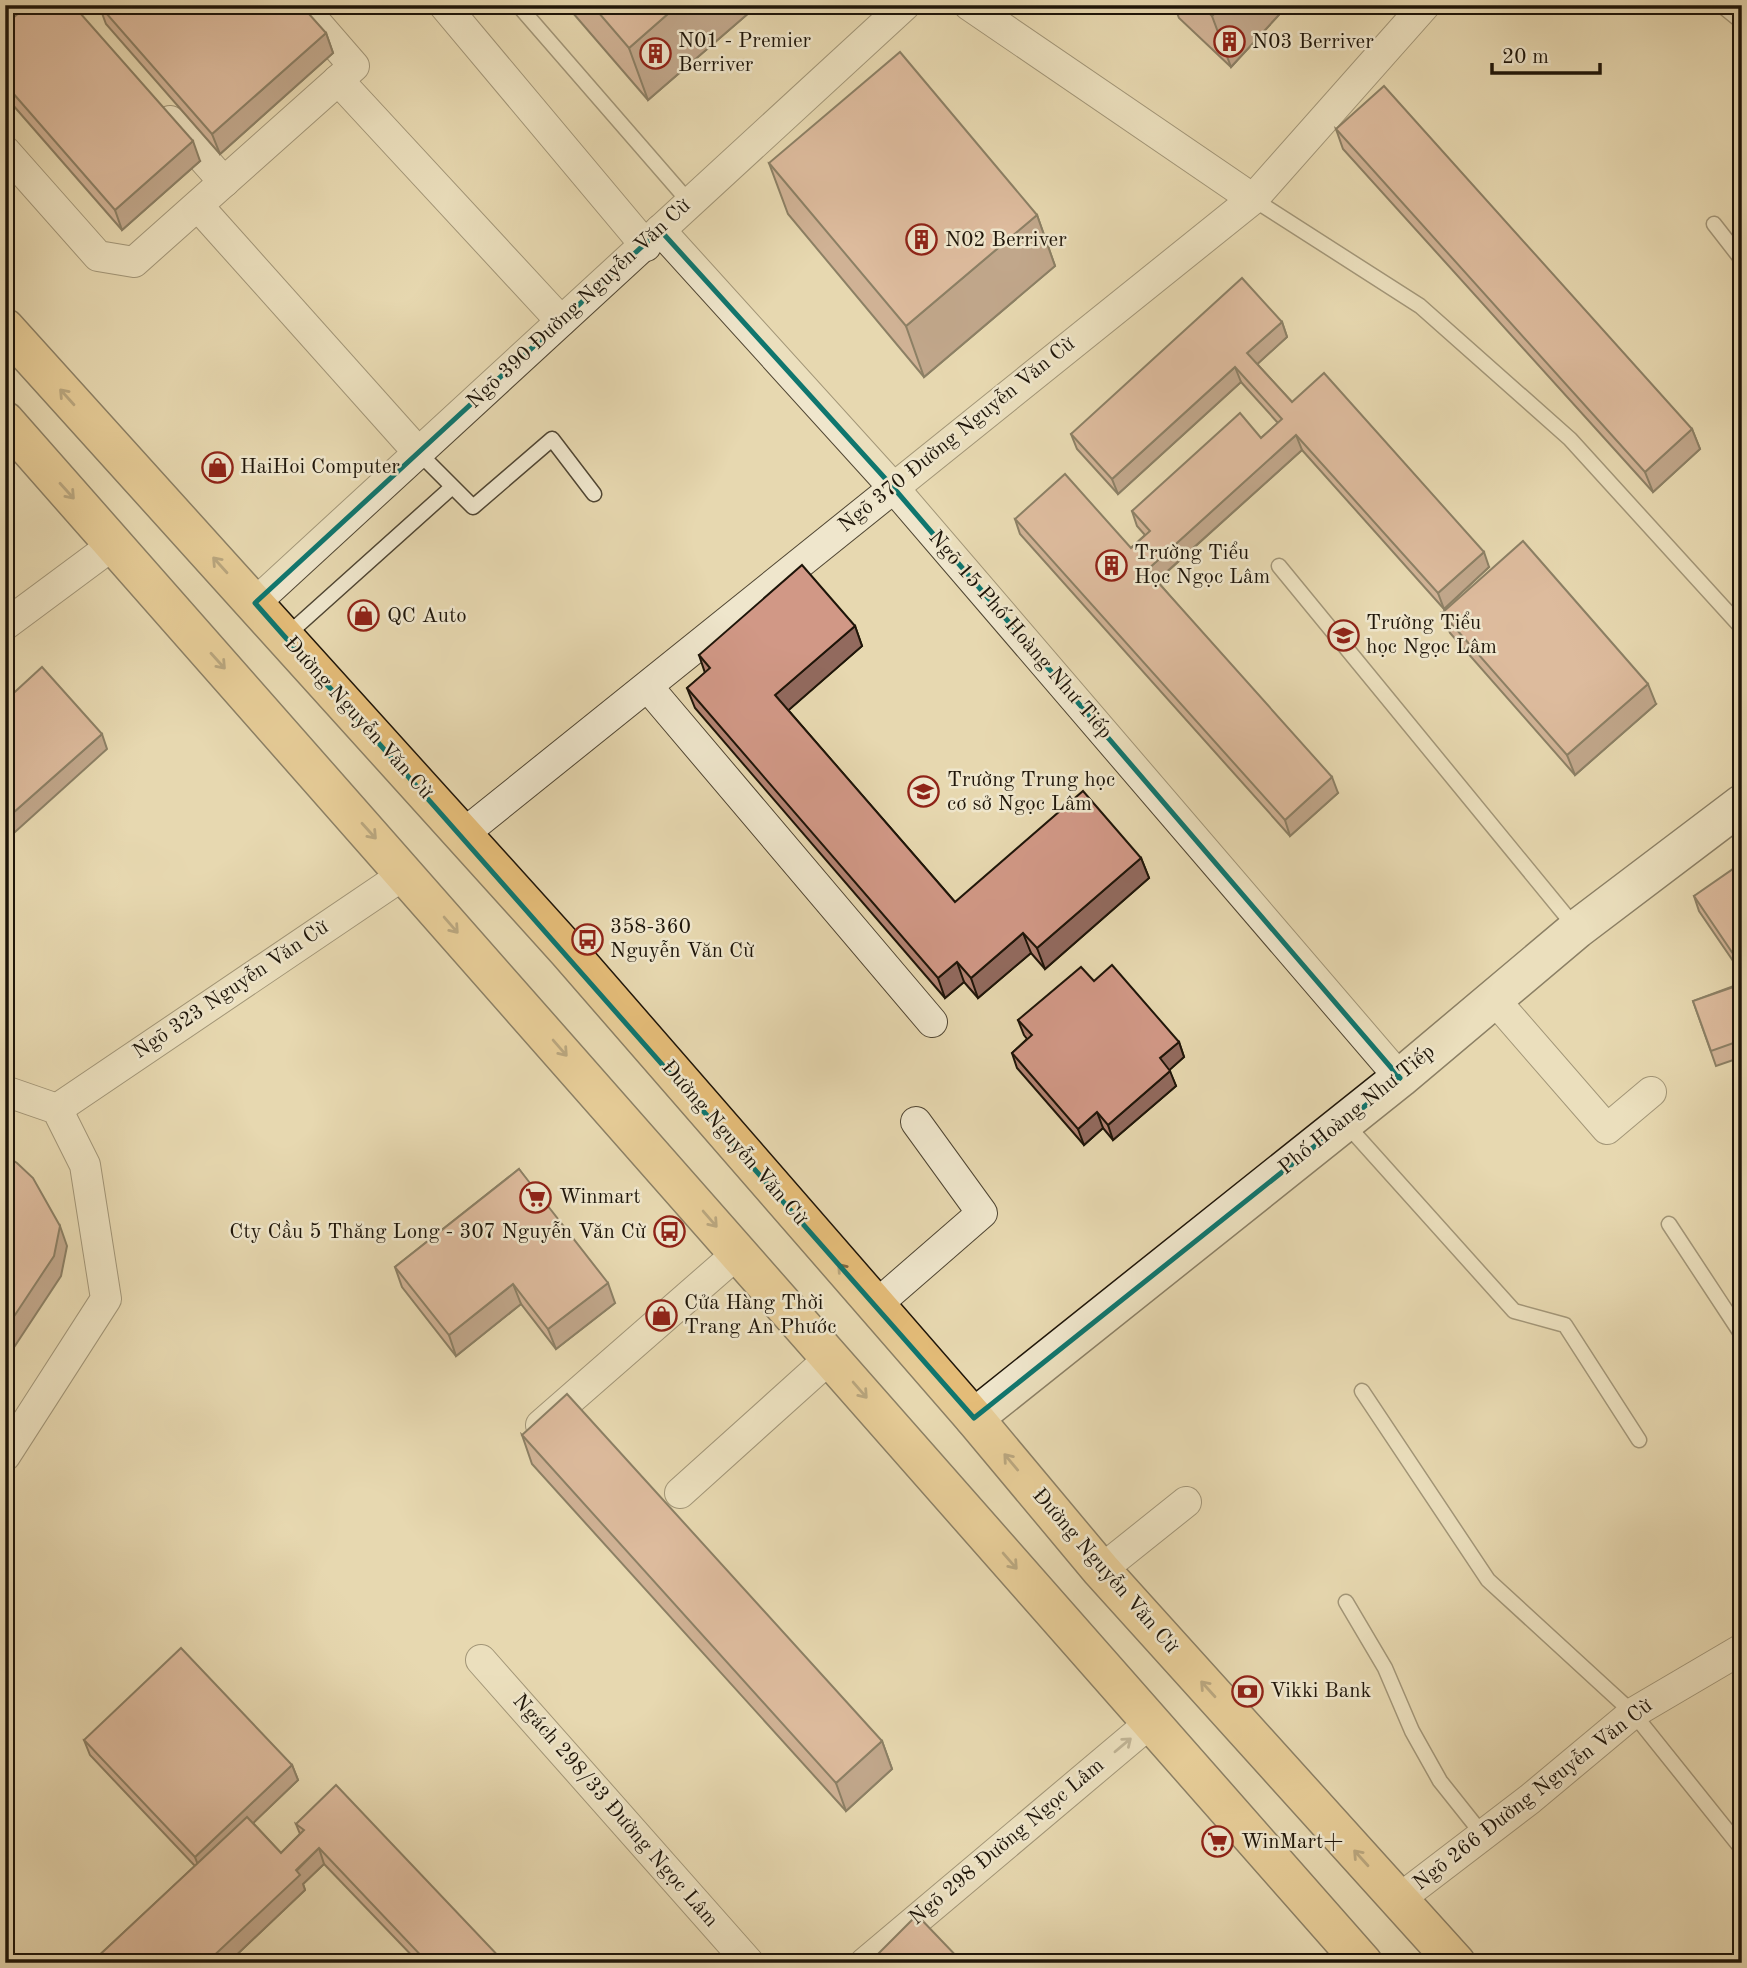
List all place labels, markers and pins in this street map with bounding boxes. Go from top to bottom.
building icon: N03 Berriver [1212,25,1246,59]
place label: N01 - Premier Berriver [678,31,812,76]
place label: N03 Berriver [1252,32,1374,53]
building icon: N01 - Premier Berriver [638,36,672,70]
building icon: N02 Berriver [905,223,939,257]
place label: N02 Berriver [945,230,1067,251]
shop icon: HaiHoi Computer [200,450,234,484]
place label: HaiHoi Computer [240,457,400,478]
place label: Trường Tiểu Học Ngọc Lâm [1134,541,1270,588]
building icon: Trường Tiểu Học Ngọc Lâm [1094,548,1128,582]
shop icon: QC Auto [347,599,381,633]
place label: QC Auto [387,606,467,627]
place label: Trường Tiểu học Ngọc Lâm [1366,611,1497,658]
school or university icon: Trường Tiểu học Ngọc Lâm [1326,618,1360,652]
place label: Trường Trung học cơ sở Ngọc Lâm [947,770,1115,815]
school or university icon: Trường Trung học cơ sở Ngọc Lâm [907,775,941,809]
place label: 358-360 Nguyễn Văn Cừ [610,917,755,962]
bus stop icon: 358-360 Nguyễn Văn Cừ [570,922,604,956]
supermarket icon: Winmart [519,1180,553,1214]
place label: Winmart [559,1187,641,1208]
bus stop icon: Cty Cầu 5 Thăng Long - 307 Nguyễn Văn Cừ [652,1215,686,1249]
place label: Cty Cầu 5 Thăng Long - 307 Nguyễn Văn Cừ [229,1220,647,1243]
place label: Cửa Hàng Thời Trang An Phước [684,1293,836,1338]
shop icon: Cửa Hàng Thời Trang An Phước [644,1298,678,1332]
bank icon: Vikki Bank [1230,1674,1264,1708]
place label: Vikki Bank [1270,1681,1372,1702]
supermarket icon: WinMart+ [1201,1825,1235,1859]
place label: WinMart+ [1241,1832,1343,1853]

